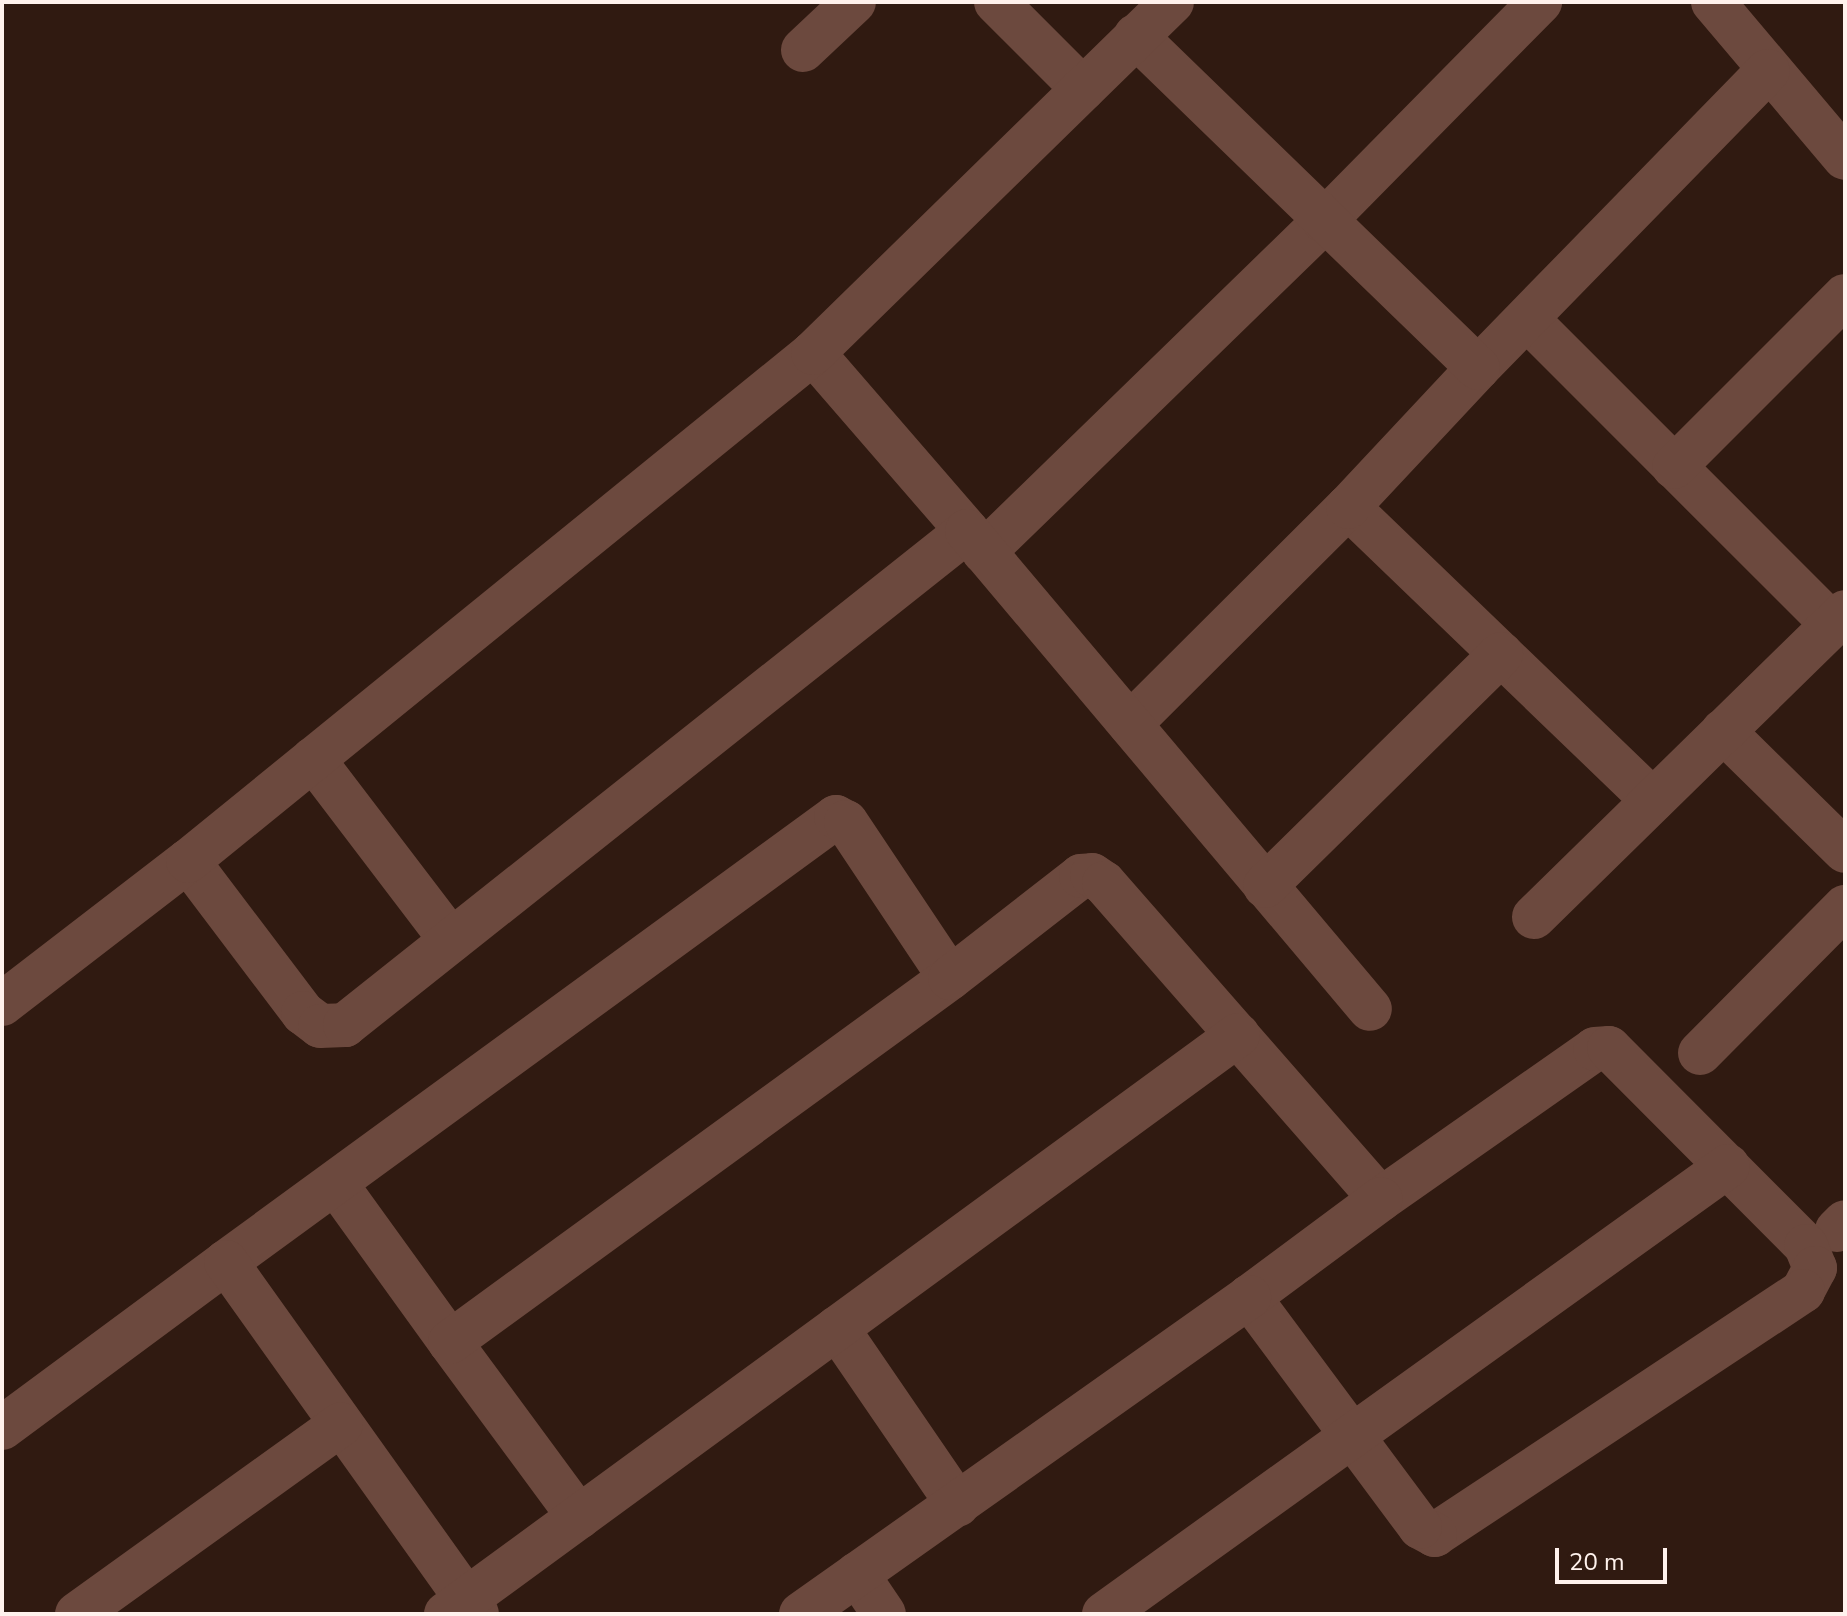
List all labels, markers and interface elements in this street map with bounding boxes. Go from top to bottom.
scale bar [1559,1532,1671,1582]
text: 20 m [1569,1546,1625,1578]

